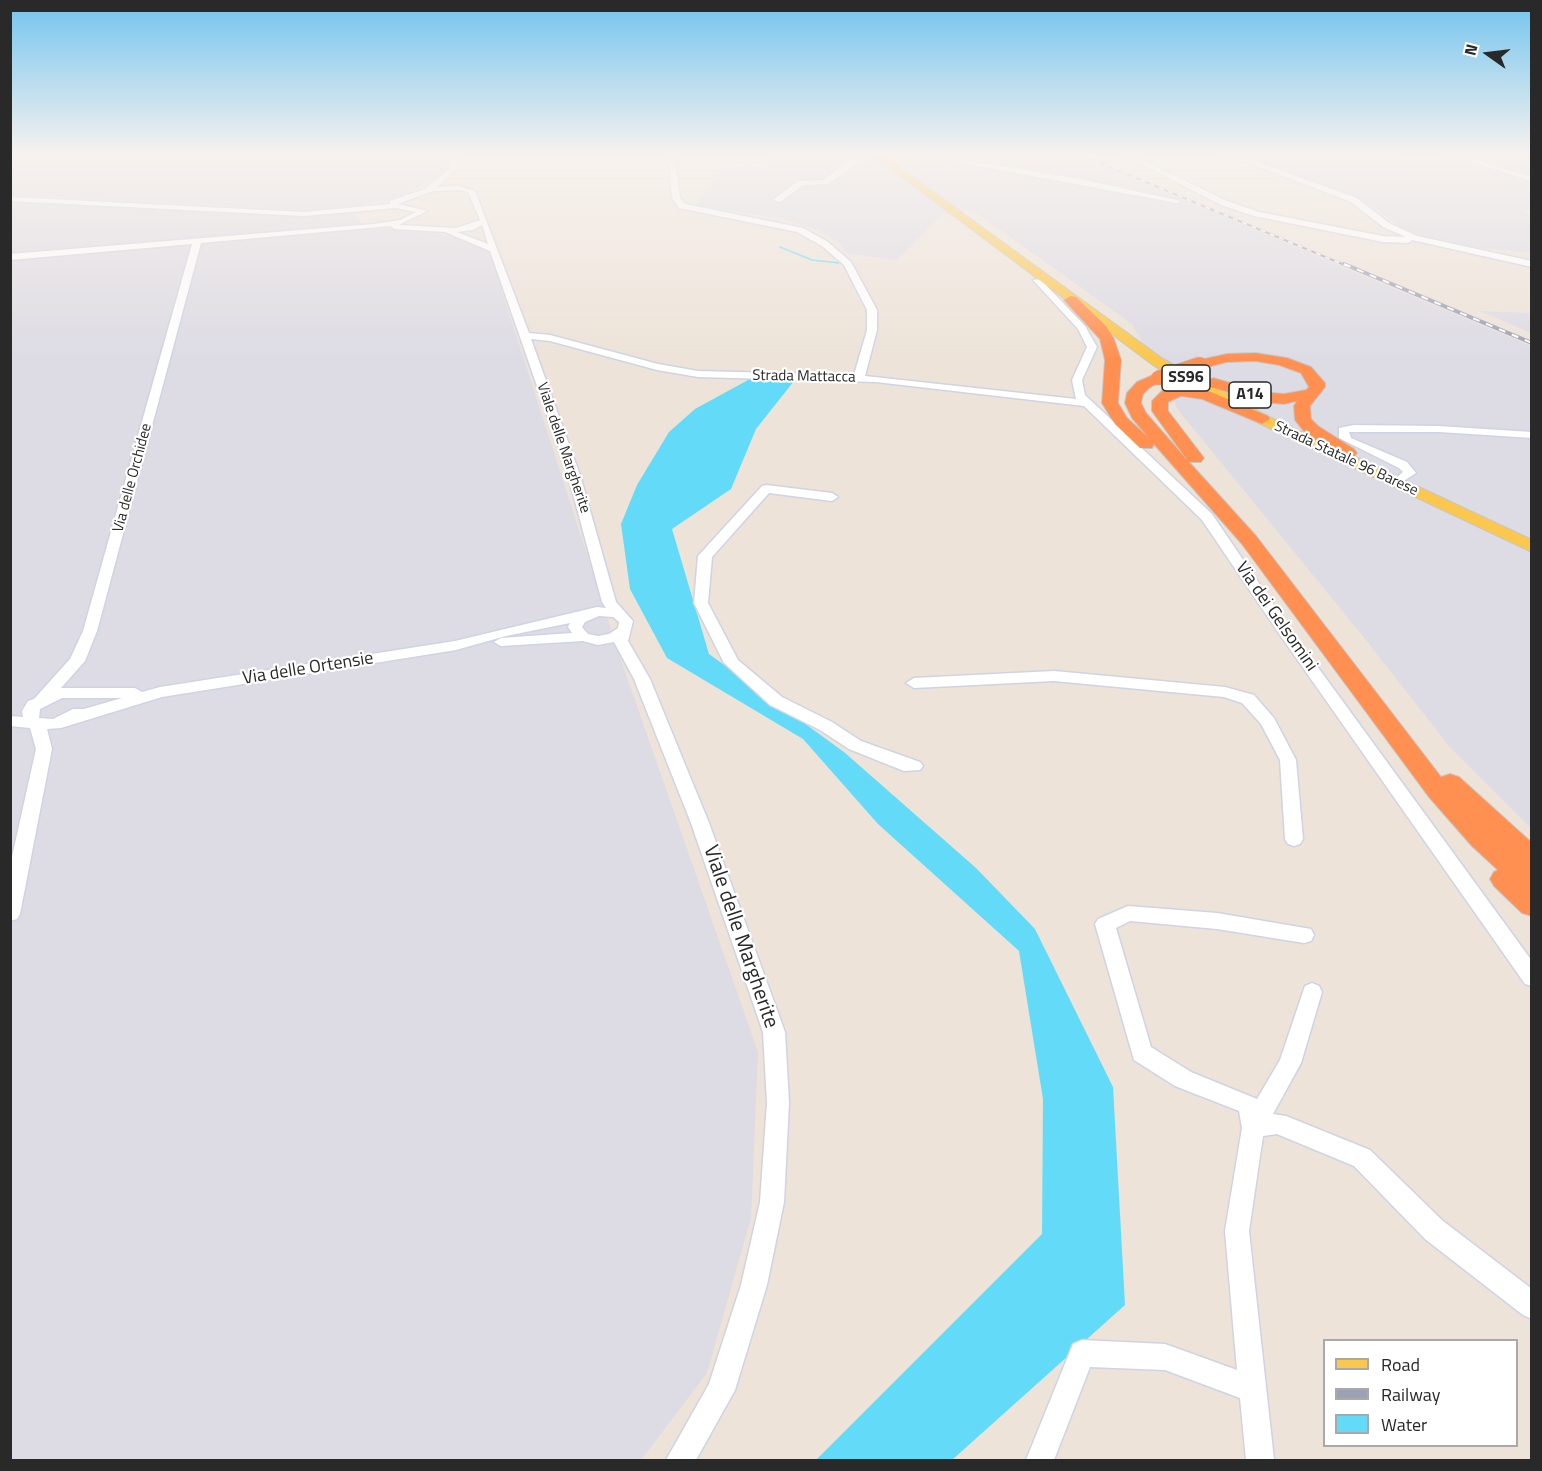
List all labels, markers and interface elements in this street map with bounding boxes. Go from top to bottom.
north arrow [1458,24,1518,84]
text: N [1458,41,1484,58]
road number: SS96 [1162,365,1210,391]
street label: Strada Mattacca [752,367,856,387]
street label: Viale delle Margherite [532,380,594,516]
road number: A14 [1229,382,1271,408]
street label: Strada Statale 96 Barese [1271,418,1421,500]
street label: Via delle Orchidee [110,422,156,534]
street label: Via dei Gelsomini [1230,558,1322,676]
street label: Via delle Ortensie [241,648,375,690]
street label: Viale delle Margherite [697,842,783,1032]
legend [1323,1339,1518,1447]
text: Road [1381,1351,1420,1378]
text: Railway [1381,1381,1440,1408]
text: Water [1381,1411,1427,1438]

